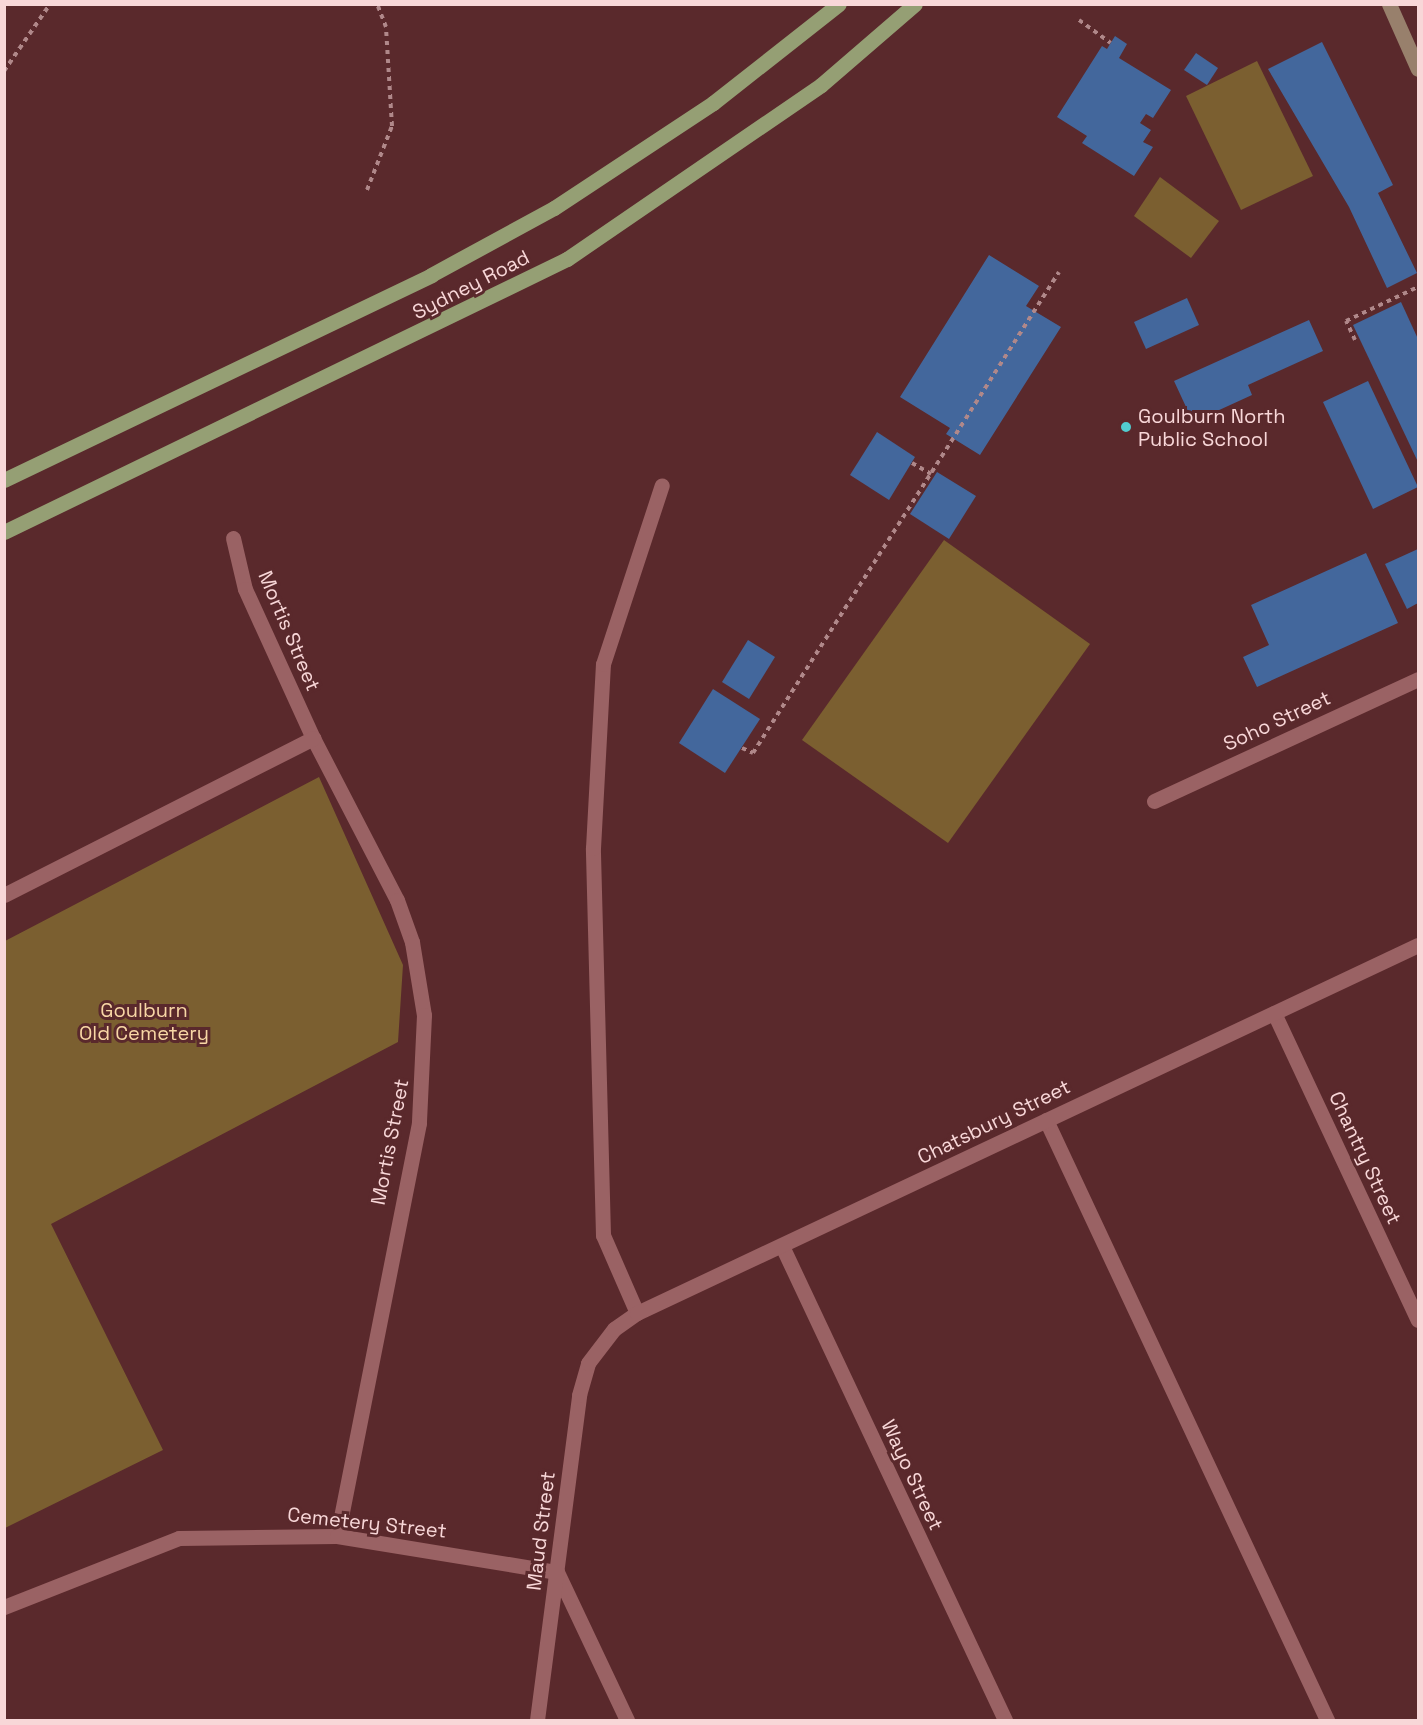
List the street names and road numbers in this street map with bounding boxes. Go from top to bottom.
street label: Sydney Road [409,245,533,325]
street label: Mortis Street [253,567,325,695]
street label: Soho Street [1220,686,1334,756]
street label: Chatsbury Street [914,1075,1074,1169]
street label: Mortis Street [366,1077,414,1207]
street label: Chantry Street [1324,1088,1406,1228]
street label: Wayo Street [876,1416,948,1534]
street label: Maud Street [522,1470,560,1592]
street label: Cemetery Street [286,1503,448,1543]

